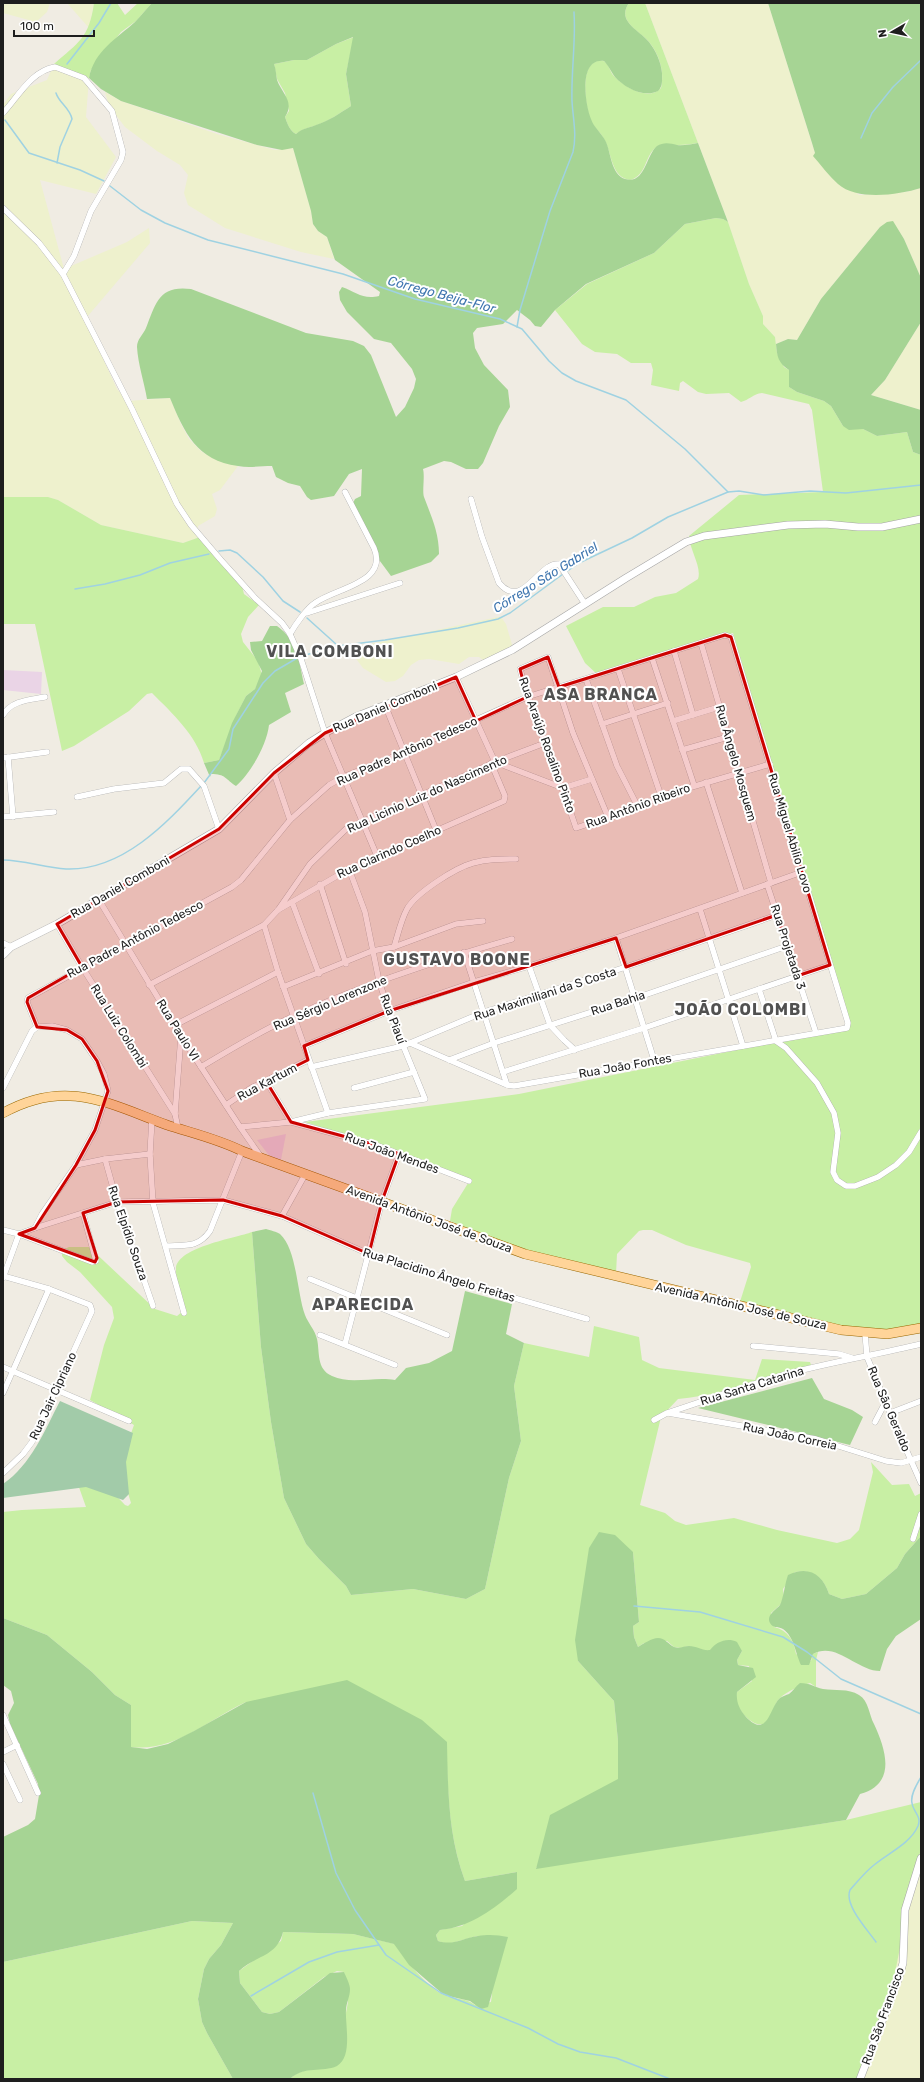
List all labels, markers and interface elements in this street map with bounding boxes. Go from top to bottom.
scale bar [14,12,94,38]
north arrow [872,12,912,52]
text: 100 m [20,19,54,33]
text: N [876,28,890,38]
water label: Córrego Beija-Flor [386,273,498,317]
water label: Córrego São Gabriel [490,539,602,617]
district label: VILA COMBONI [266,642,394,661]
street label: Rua Araújo Rosalino Pinto [516,675,578,815]
street label: Rua Daniel Comboni [331,679,439,735]
district label: ASA BRANCA [544,685,658,704]
street label: Rua Ângelo Mosquem [713,703,759,823]
street label: Rua Padre Antônio Tedesco [335,714,480,788]
street label: Rua Licinio Luiz do Nascimento [345,752,509,836]
street label: Rua Miguel Abilio Lovo [765,772,815,894]
street label: Rua Antônio Ribeiro [584,781,692,831]
street label: Rua Clarindo Coelho [335,823,443,881]
street label: Rua Daniel Comboni [68,853,172,921]
street label: Rua Padre Antônio Tedesco [64,897,206,981]
street label: Rua Projetada 3 [768,903,808,991]
district label: GUSTAVO BOONE [383,950,531,969]
street label: Rua Maximiliani da S Costa [472,964,618,1024]
street label: Rua Sérgio Lorenzone [271,973,389,1033]
street label: Rua Luiz Colombi [88,982,150,1070]
street label: Rua Bahia [589,988,647,1018]
street label: Rua Piauí [377,992,409,1047]
street label: Rua Paulo VI [154,997,202,1063]
district label: JOÃO COLOMBI [674,1000,808,1019]
street label: Rua João Fontes [577,1051,673,1081]
street label: Rua Kartum [235,1060,299,1104]
street label: Rua João Mendes [343,1129,441,1177]
street label: Avenida Antônio José de Souza [344,1182,514,1256]
street label: Rua Elpídio Souza [105,1184,151,1282]
street label: Rua Placidino Ângelo Freitas [361,1245,517,1305]
street label: Avenida Antônio José de Souza [654,1279,828,1333]
district label: APARECIDA [312,1295,414,1314]
street label: Rua Jair Cipriano [27,1350,80,1442]
street label: Rua Santa Catarina [699,1364,805,1408]
street label: Rua São Geraldo [865,1364,913,1454]
street label: Rua João Correia [742,1419,838,1453]
street label: Rua São Francisco [859,1965,907,2067]

